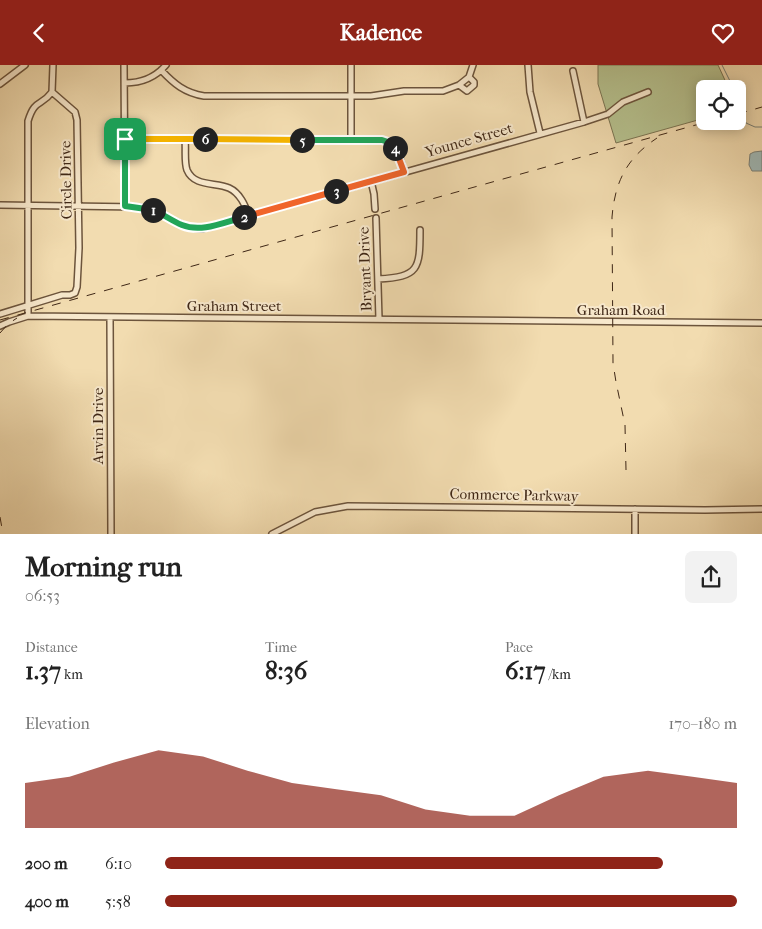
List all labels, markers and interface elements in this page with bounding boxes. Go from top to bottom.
icon: back [25,19,53,47]
icon: heart [709,19,737,47]
text: Kadence [340,20,422,46]
map controls [696,80,746,130]
button: locate [696,80,746,130]
pin [104,118,146,160]
street label: Younce Street [422,119,515,161]
icon: arrive [111,125,139,153]
pin: 6 [192,127,218,151]
pin: 5 [290,127,314,153]
text: 6 [202,131,209,148]
text: 5 [299,132,306,149]
pin: 4 [382,135,408,161]
street label: Circle Drive [56,140,76,219]
text: 4 [391,140,400,157]
pin: 3 [324,179,348,203]
text: 3 [334,183,339,200]
pin: 1 [140,197,166,223]
text: 1 [151,202,156,219]
pin: 2 [232,205,256,229]
text: 2 [241,209,248,226]
street label: Bryant Drive [355,226,375,312]
street label: Graham Street [187,297,282,315]
street label: Graham Road [577,301,666,319]
street label: Arvin Drive [89,387,107,465]
street label: Commerce Parkway [449,485,580,505]
text: Morning run [25,550,182,583]
button: share [685,551,737,603]
text: 06:53 [25,586,60,605]
text: Distance [25,639,78,656]
text: Time [265,639,297,656]
text: Pace [505,639,533,656]
text: 1.37 [25,656,61,685]
text: 8:36 [265,656,307,685]
text: 6:17 [505,656,546,685]
text: km [61,666,83,683]
text: /km [546,666,571,683]
text: Elevation [25,714,90,733]
text: 170–180 m [669,714,737,733]
text: 200 m [25,854,68,873]
text: 6:10 [105,854,132,873]
text: 400 m [25,892,69,911]
text: 5:58 [105,892,131,911]

